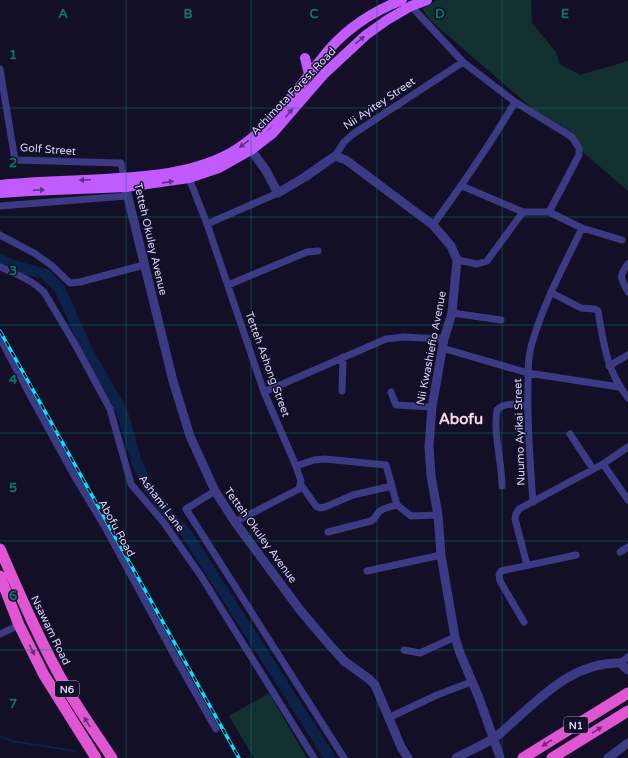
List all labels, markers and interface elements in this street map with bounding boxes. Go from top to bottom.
text: A [58,6,68,22]
text: B [183,6,193,22]
text: C [309,6,319,22]
text: D [435,6,445,22]
text: E [561,6,569,22]
one-way arrow [356,36,365,45]
street label: Achimota Forest Road [248,45,339,138]
text: 1 [9,47,17,63]
street label: Nii Ayitey Street [341,75,418,132]
one-way arrow [285,108,293,119]
one-way arrow [239,139,250,148]
street label: Golf Street [19,141,76,158]
text: 2 [9,155,17,171]
one-way arrow [78,177,91,183]
one-way arrow [162,179,174,185]
street label: Tetteh Okuley Avenue [131,182,170,297]
one-way arrow [33,187,46,193]
text: 3 [9,263,17,279]
street label: Nii Kwashiefio Avenue [414,290,449,406]
street label: Tetteh Ashong Street [242,310,293,419]
text: 4 [9,372,18,388]
street label: Nuumo Ayikai Street [511,378,528,486]
district label: Abofu [439,410,483,428]
street label: Ashami Lane [136,472,187,534]
text: 5 [9,480,17,496]
street label: Tetteh Okuley Avenue [222,485,300,586]
street label: Abofu Road [96,497,138,559]
text: 6 [9,588,17,604]
street label: Nsawam Road [28,593,73,667]
one-way arrow [29,645,35,656]
road number: N6 [55,681,79,697]
text: 7 [9,696,17,712]
one-way arrow [84,716,91,728]
road number: N1 [564,717,588,733]
one-way arrow [592,726,602,734]
one-way arrow [542,739,552,747]

